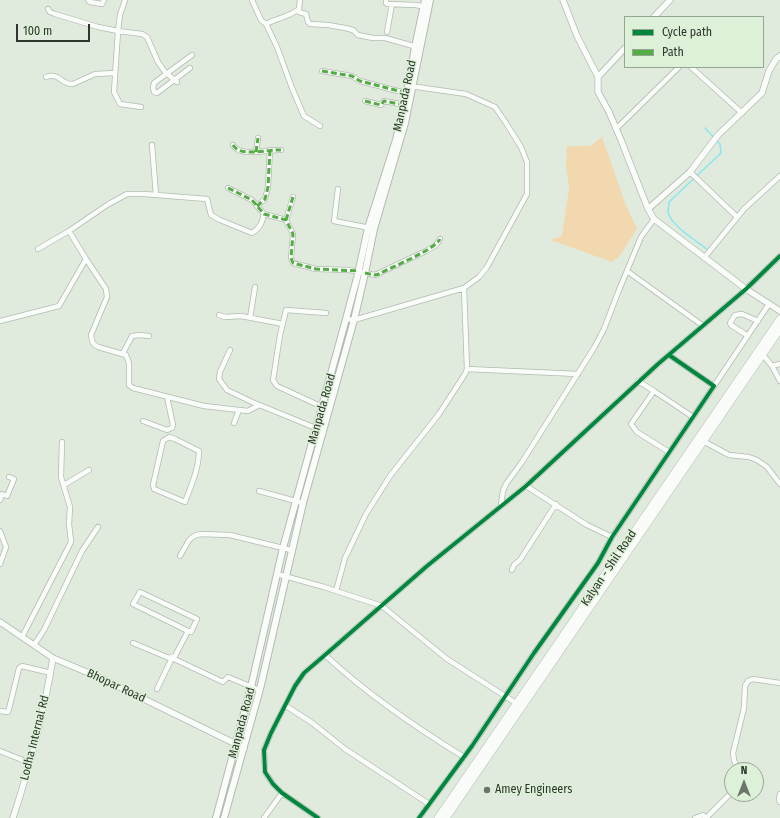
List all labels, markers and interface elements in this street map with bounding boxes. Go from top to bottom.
scale bar [18,16,92,42]
legend [624,16,764,68]
text: 100 m [23,24,52,38]
text: Cycle path [662,25,712,39]
text: Path [662,45,684,59]
street label: Manpada Road [390,59,420,133]
street label: Manpada Road [305,372,339,446]
street label: Kalyan - Shil Road [578,527,640,609]
street label: Bhopar Road [84,666,148,706]
street label: Manpada Road [226,686,258,760]
street label: Lodha Internal Rd [17,694,53,782]
north arrow [724,762,764,802]
text: N [741,764,747,777]
place label: Amey Engineers [495,783,572,797]
marker: Amey Engineers [482,785,492,795]

